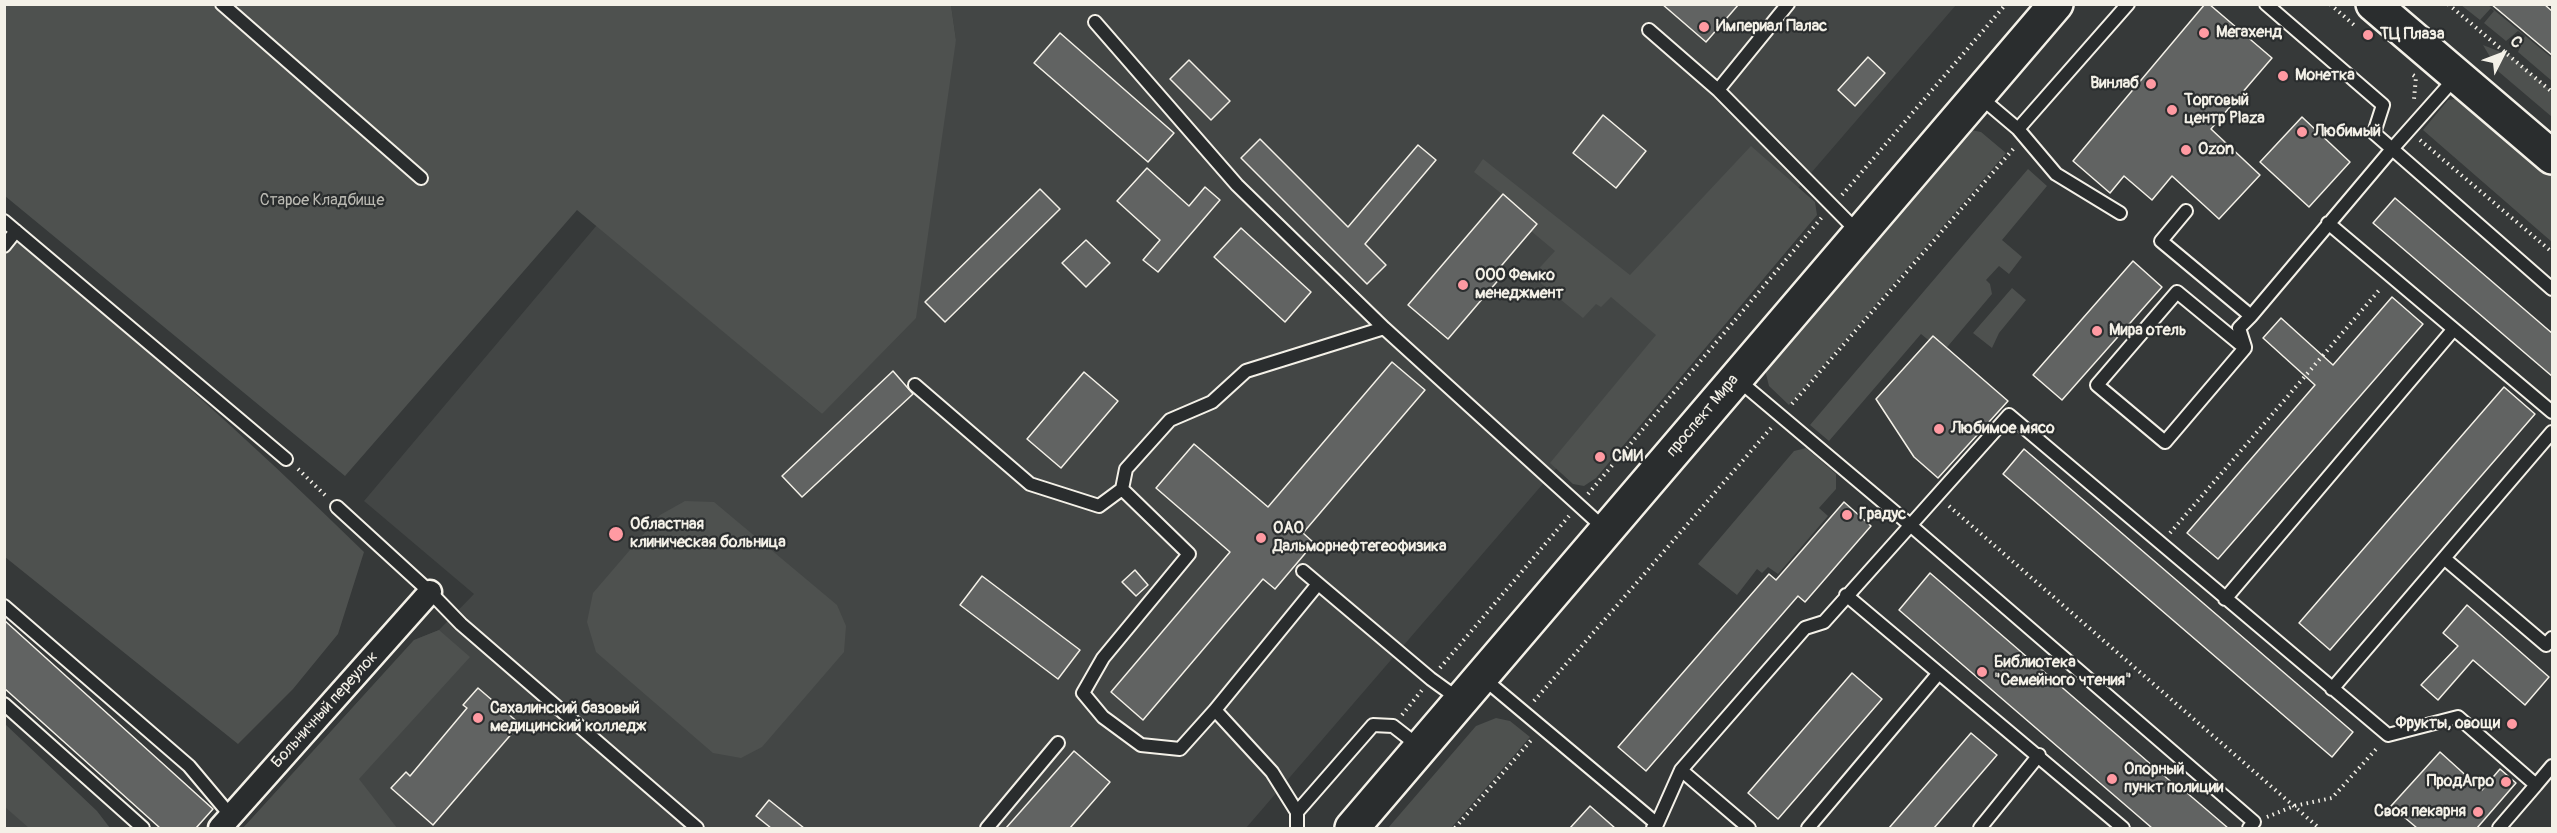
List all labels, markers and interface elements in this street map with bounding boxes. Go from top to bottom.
place label: Империал Палас [1716,17,1827,37]
marker: Империал Палас [1697,20,1711,34]
place label: Мегахенд [2216,23,2282,43]
north arrow [2473,24,2533,84]
place label: ТЦ Плаза [2380,25,2444,45]
marker: Мегахенд [2197,26,2211,40]
marker: ТЦ Плаза [2361,28,2375,42]
text: С [2506,32,2527,52]
place label: Монетка [2295,66,2355,86]
marker: Монетка [2276,69,2290,83]
place label: Винлаб [2090,74,2139,94]
marker: Винлаб [2144,77,2158,91]
place label: Торговый центр Plaza [2184,91,2265,129]
marker: Торговый центр Plaza [2165,103,2179,117]
place label: Любимый [2314,122,2381,142]
marker: Любимый [2295,125,2309,139]
place label: Ozon [2198,140,2234,160]
marker: Ozon [2179,143,2193,157]
park label: Старое Кладбище [260,191,384,211]
place label: ООО Фемко менеджмент [1475,266,1564,304]
marker: ООО Фемко менеджмент [1456,278,1470,292]
place label: Мира отель [2109,321,2186,341]
marker: Мира отель [2090,324,2104,338]
street label: проспект Мира [1663,371,1743,461]
place label: Любимое мясо [1951,419,2055,439]
marker: Любимое мясо [1932,422,1946,436]
place label: СМИ [1612,447,1643,467]
marker: СМИ [1593,450,1607,464]
place label: Градус [1859,505,1906,525]
marker: Градус [1840,508,1854,522]
place label: Областная клиническая больница [630,515,786,553]
place label: ОАО Дальморнефтегеофизика [1273,519,1446,557]
marker: Областная клиническая больница [607,525,625,543]
marker: ОАО Дальморнефтегеофизика [1254,531,1268,545]
street label: Больничный переулок [268,648,382,772]
place label: Библиотека "Семейного чтения" [1994,653,2132,691]
marker: Библиотека "Семейного чтения" [1975,665,1989,679]
place label: Сахалинский базовый медицинский колледж [490,699,646,737]
marker: Сахалинский базовый медицинский колледж [471,711,485,725]
place label: Фрукты, овощи [2396,714,2500,734]
marker: Фрукты, овощи [2505,717,2519,731]
place label: Опорный пункт полиции [2124,760,2223,798]
marker: Опорный пункт полиции [2105,772,2119,786]
place label: ПродАгро [2427,772,2494,792]
marker: ПродАгро [2499,775,2513,789]
place label: Своя пекарня [2374,802,2466,822]
marker: Своя пекарня [2471,805,2485,819]

